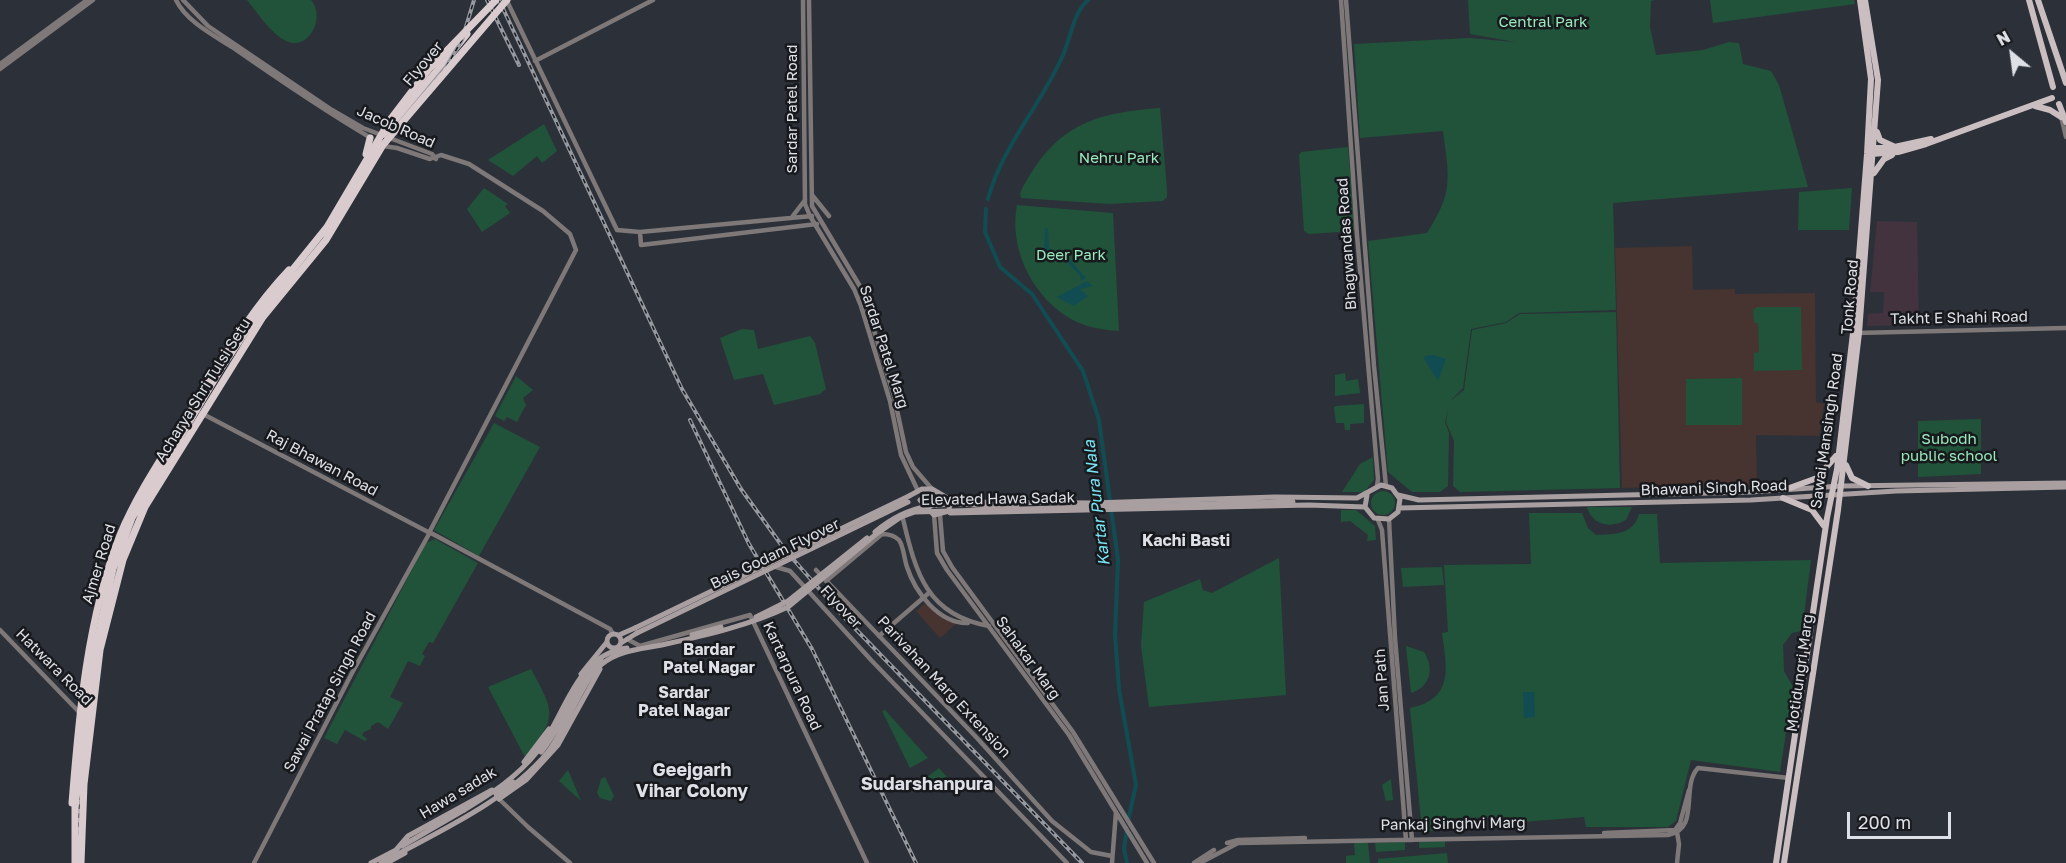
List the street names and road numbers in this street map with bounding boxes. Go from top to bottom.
street label: Flyover [399,38,447,90]
street label: Sardar Patel Road [783,44,801,174]
street label: Jacob Road [354,102,438,152]
street label: Bhagwandas Road [1333,177,1361,311]
street label: Tonk Road [1838,259,1862,335]
street label: Sardar Patel Marg [856,283,912,411]
street label: Takht E Shahi Road [1890,308,2028,328]
street label: Acharya Shri Tulsi Setu [151,315,255,465]
street label: Sawai Mansingh Road [1807,352,1847,510]
street label: Raj Bhawan Road [263,426,381,500]
street label: Bhawani Singh Road [1640,476,1788,500]
street label: Elevated Hawa Sadak [921,489,1075,509]
street label: Bais Godam Flyover [708,515,842,593]
street label: Ajmer Road [78,522,120,606]
street label: Flyover [816,582,866,632]
street label: Sawai Pratap Singh Road [280,609,380,775]
street label: Parivahan Marg Extension [874,612,1014,762]
street label: Sahakar Marg [992,613,1064,703]
street label: Motidungri Marg [1783,613,1817,733]
street label: Kartarpura Road [759,619,825,733]
street label: Hatwara Road [12,625,96,709]
street label: Jan Path [1371,648,1393,712]
street label: Hawa sadak [416,763,500,823]
street label: Pankaj Singhvi Marg [1380,814,1526,834]

